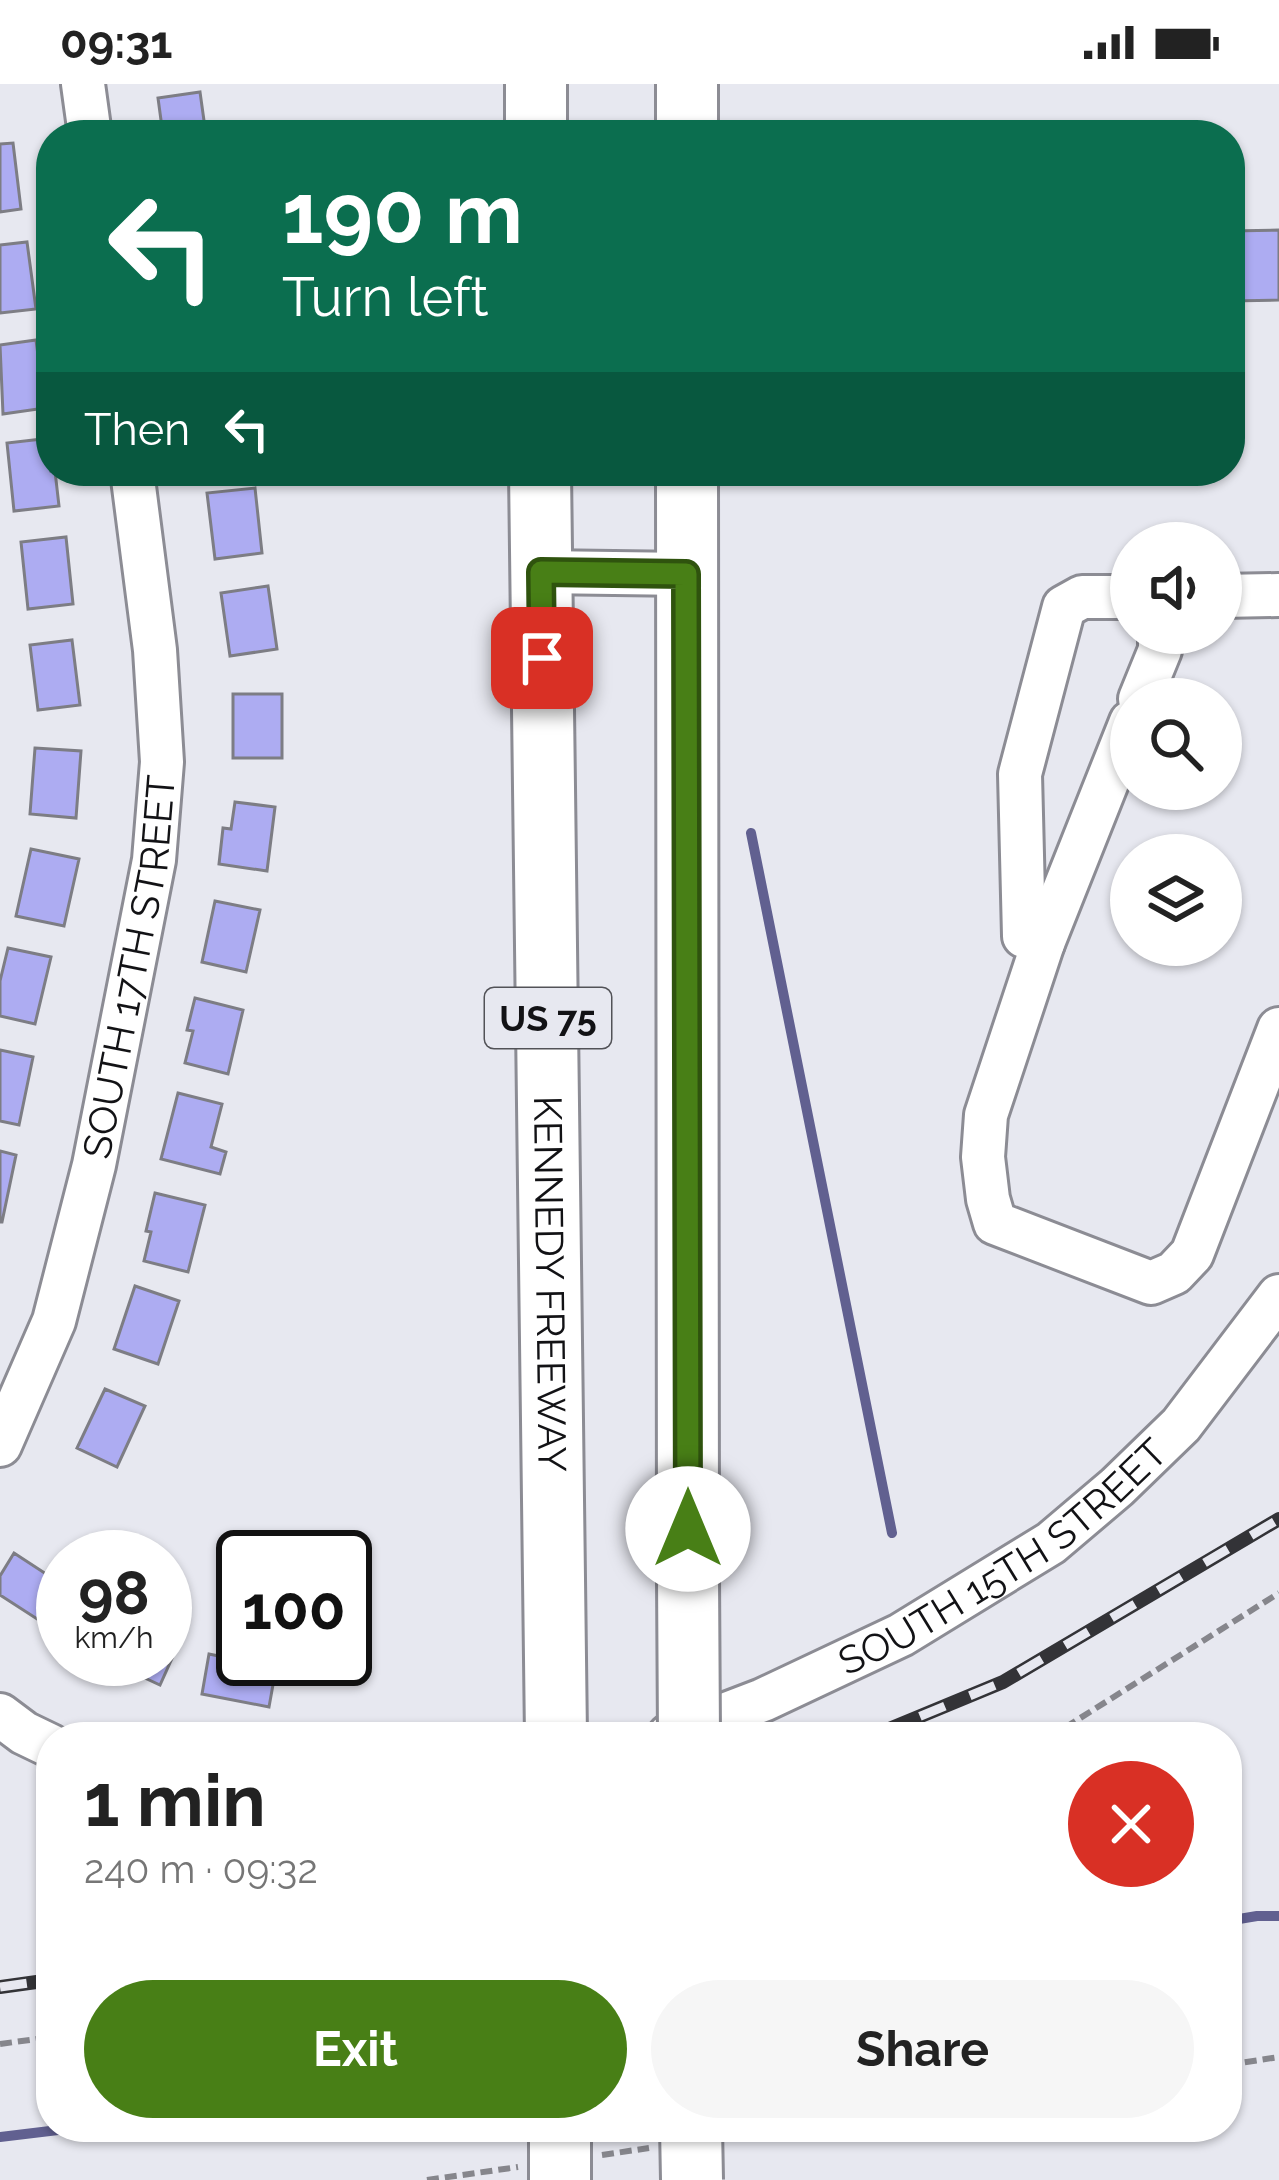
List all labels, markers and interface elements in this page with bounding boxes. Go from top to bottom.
text: 09:31 [60,16,173,69]
text: 190 m [282,164,523,263]
icon: left [84,168,240,324]
text: Turn left [282,265,489,329]
icon: left [214,396,280,462]
text: Then [84,403,190,456]
map controls [1110,522,1242,966]
button: sound [1110,522,1242,654]
pin [491,607,593,709]
icon: arrive [509,625,575,691]
button: search [1110,678,1242,810]
street label: SOUTH 17TH STREET [73,773,184,1162]
button: layers [1110,834,1242,966]
road number: US 75 [485,988,611,1048]
street label: KENNEDY FREEWAY [525,1096,576,1472]
street label: SOUTH 15TH STREET [831,1429,1176,1684]
position arrow [625,1466,751,1592]
speed limit sign: 100 [216,1530,372,1686]
text: 98 [78,1558,150,1628]
text: km/h [74,1620,154,1655]
text: 1 min [84,1758,266,1843]
button: close [1068,1761,1194,1887]
text: 240 m · 09:32 [84,1846,318,1892]
button: Exit [84,1980,627,2118]
button: Share [651,1980,1194,2118]

